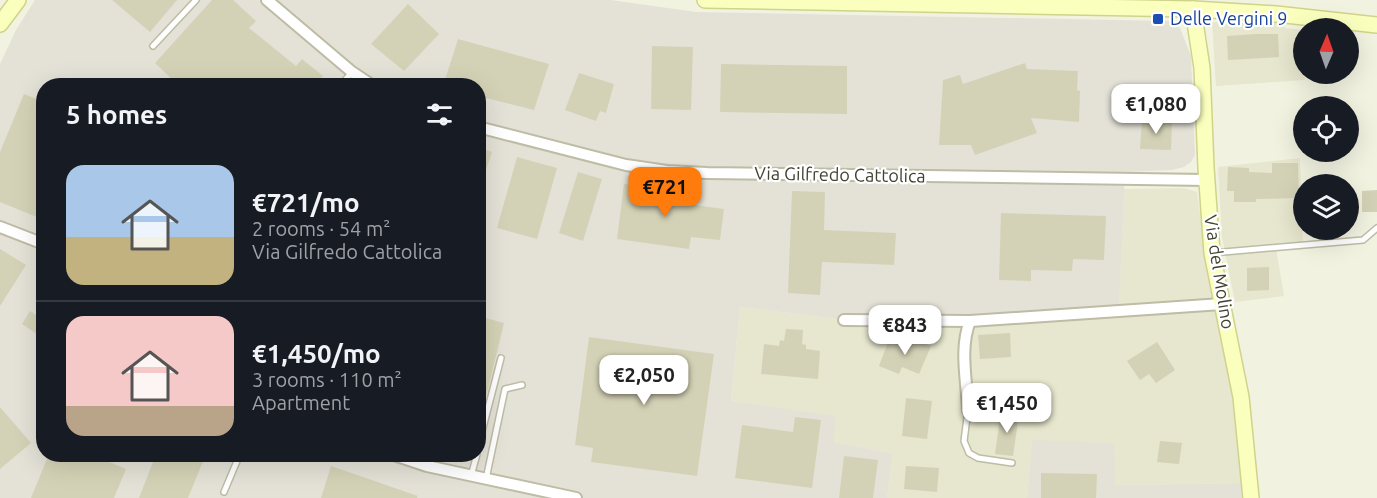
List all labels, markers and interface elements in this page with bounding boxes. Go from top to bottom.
place label: Delle Vergini 9 [1170,8,1287,28]
marker: Delle Vergini 9 [1151,12,1165,26]
north arrow [1293,18,1359,84]
map controls [1293,18,1359,240]
pin: €1,080 [1107,84,1205,135]
text: €1,080 [1125,92,1187,115]
button: locate [1293,96,1359,162]
icon: filters [423,98,456,131]
text: 5 homes [66,100,167,129]
street label: Via Gilfredo Cattolica [754,163,926,185]
pin: €721 [629,167,701,218]
button: layers [1293,174,1359,240]
text: €721 [642,175,688,198]
text: €721/mo [252,188,360,217]
icon: home [114,189,186,261]
street label: Via del Molino [1201,213,1239,330]
text: 2 rooms · 54 m² [252,217,390,240]
text: Via Gilfredo Cattolica [252,240,442,263]
pin: €843 [869,305,941,356]
text: €843 [882,313,928,336]
text: €1,450/mo [252,339,381,368]
icon: home [114,340,186,412]
pin: €2,050 [595,355,693,406]
text: €2,050 [613,363,675,386]
text: 3 rooms · 110 m² [252,368,402,391]
pin: €1,450 [958,383,1056,434]
text: Apartment [252,391,350,414]
text: €1,450 [976,391,1038,414]

